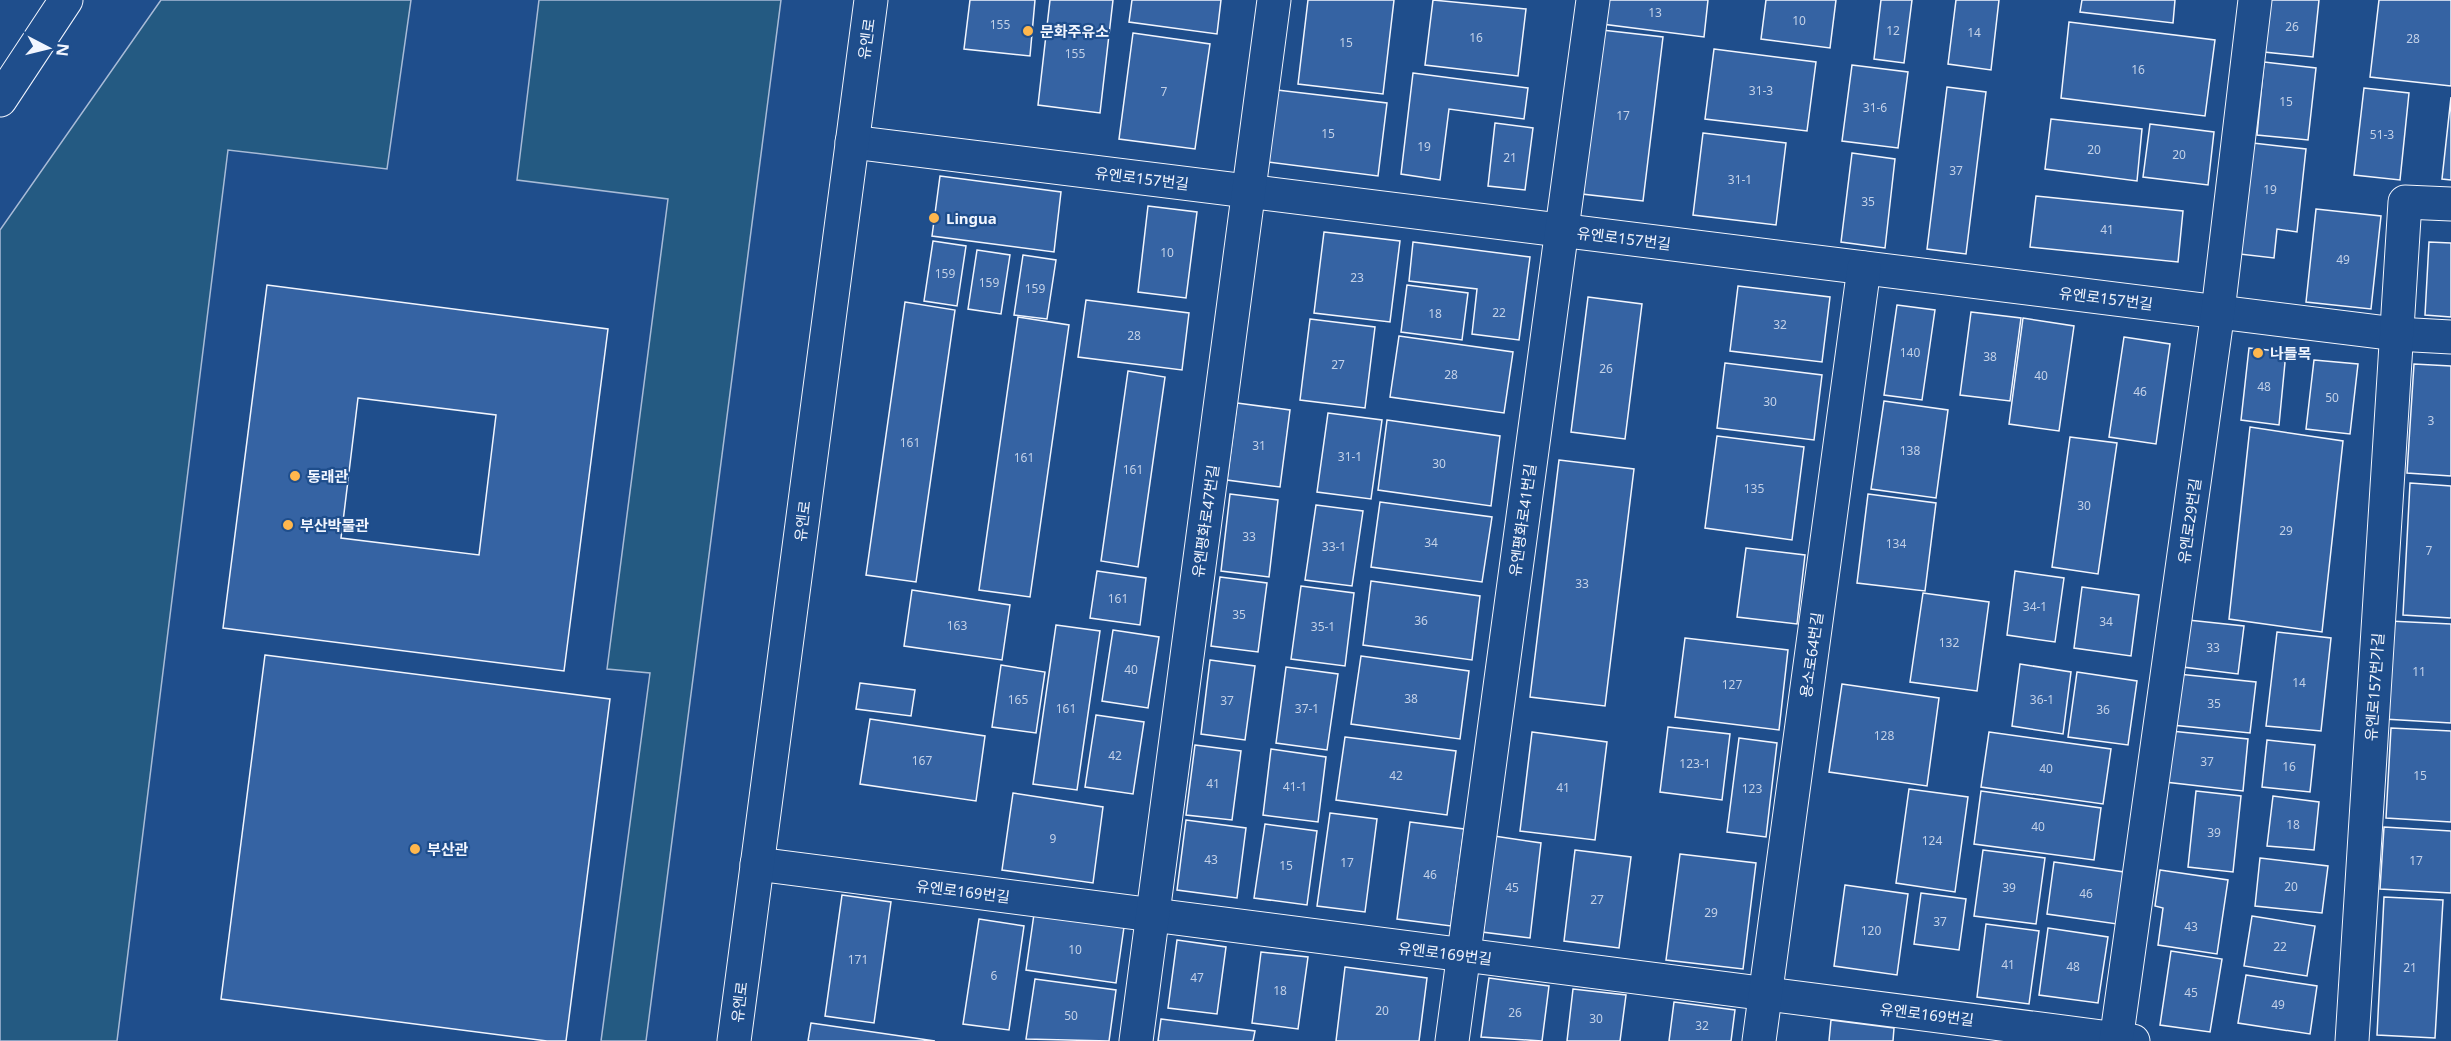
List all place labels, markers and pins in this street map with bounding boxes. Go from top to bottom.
place label: 문화주유소 [1040,21,1109,41]
marker: 문화주유소 [1021,24,1035,38]
place label: Lingua [946,208,997,228]
marker: Lingua [927,211,941,225]
place label: 나들목 [2270,343,2312,363]
marker: 나들목 [2251,346,2265,360]
place label: 동래관 [307,466,349,486]
marker: 동래관 [288,469,302,483]
place label: 부산박물관 [300,515,369,535]
marker: 부산박물관 [281,518,295,532]
place label: 부산관 [427,839,469,859]
marker: 부산관 [408,842,422,856]

